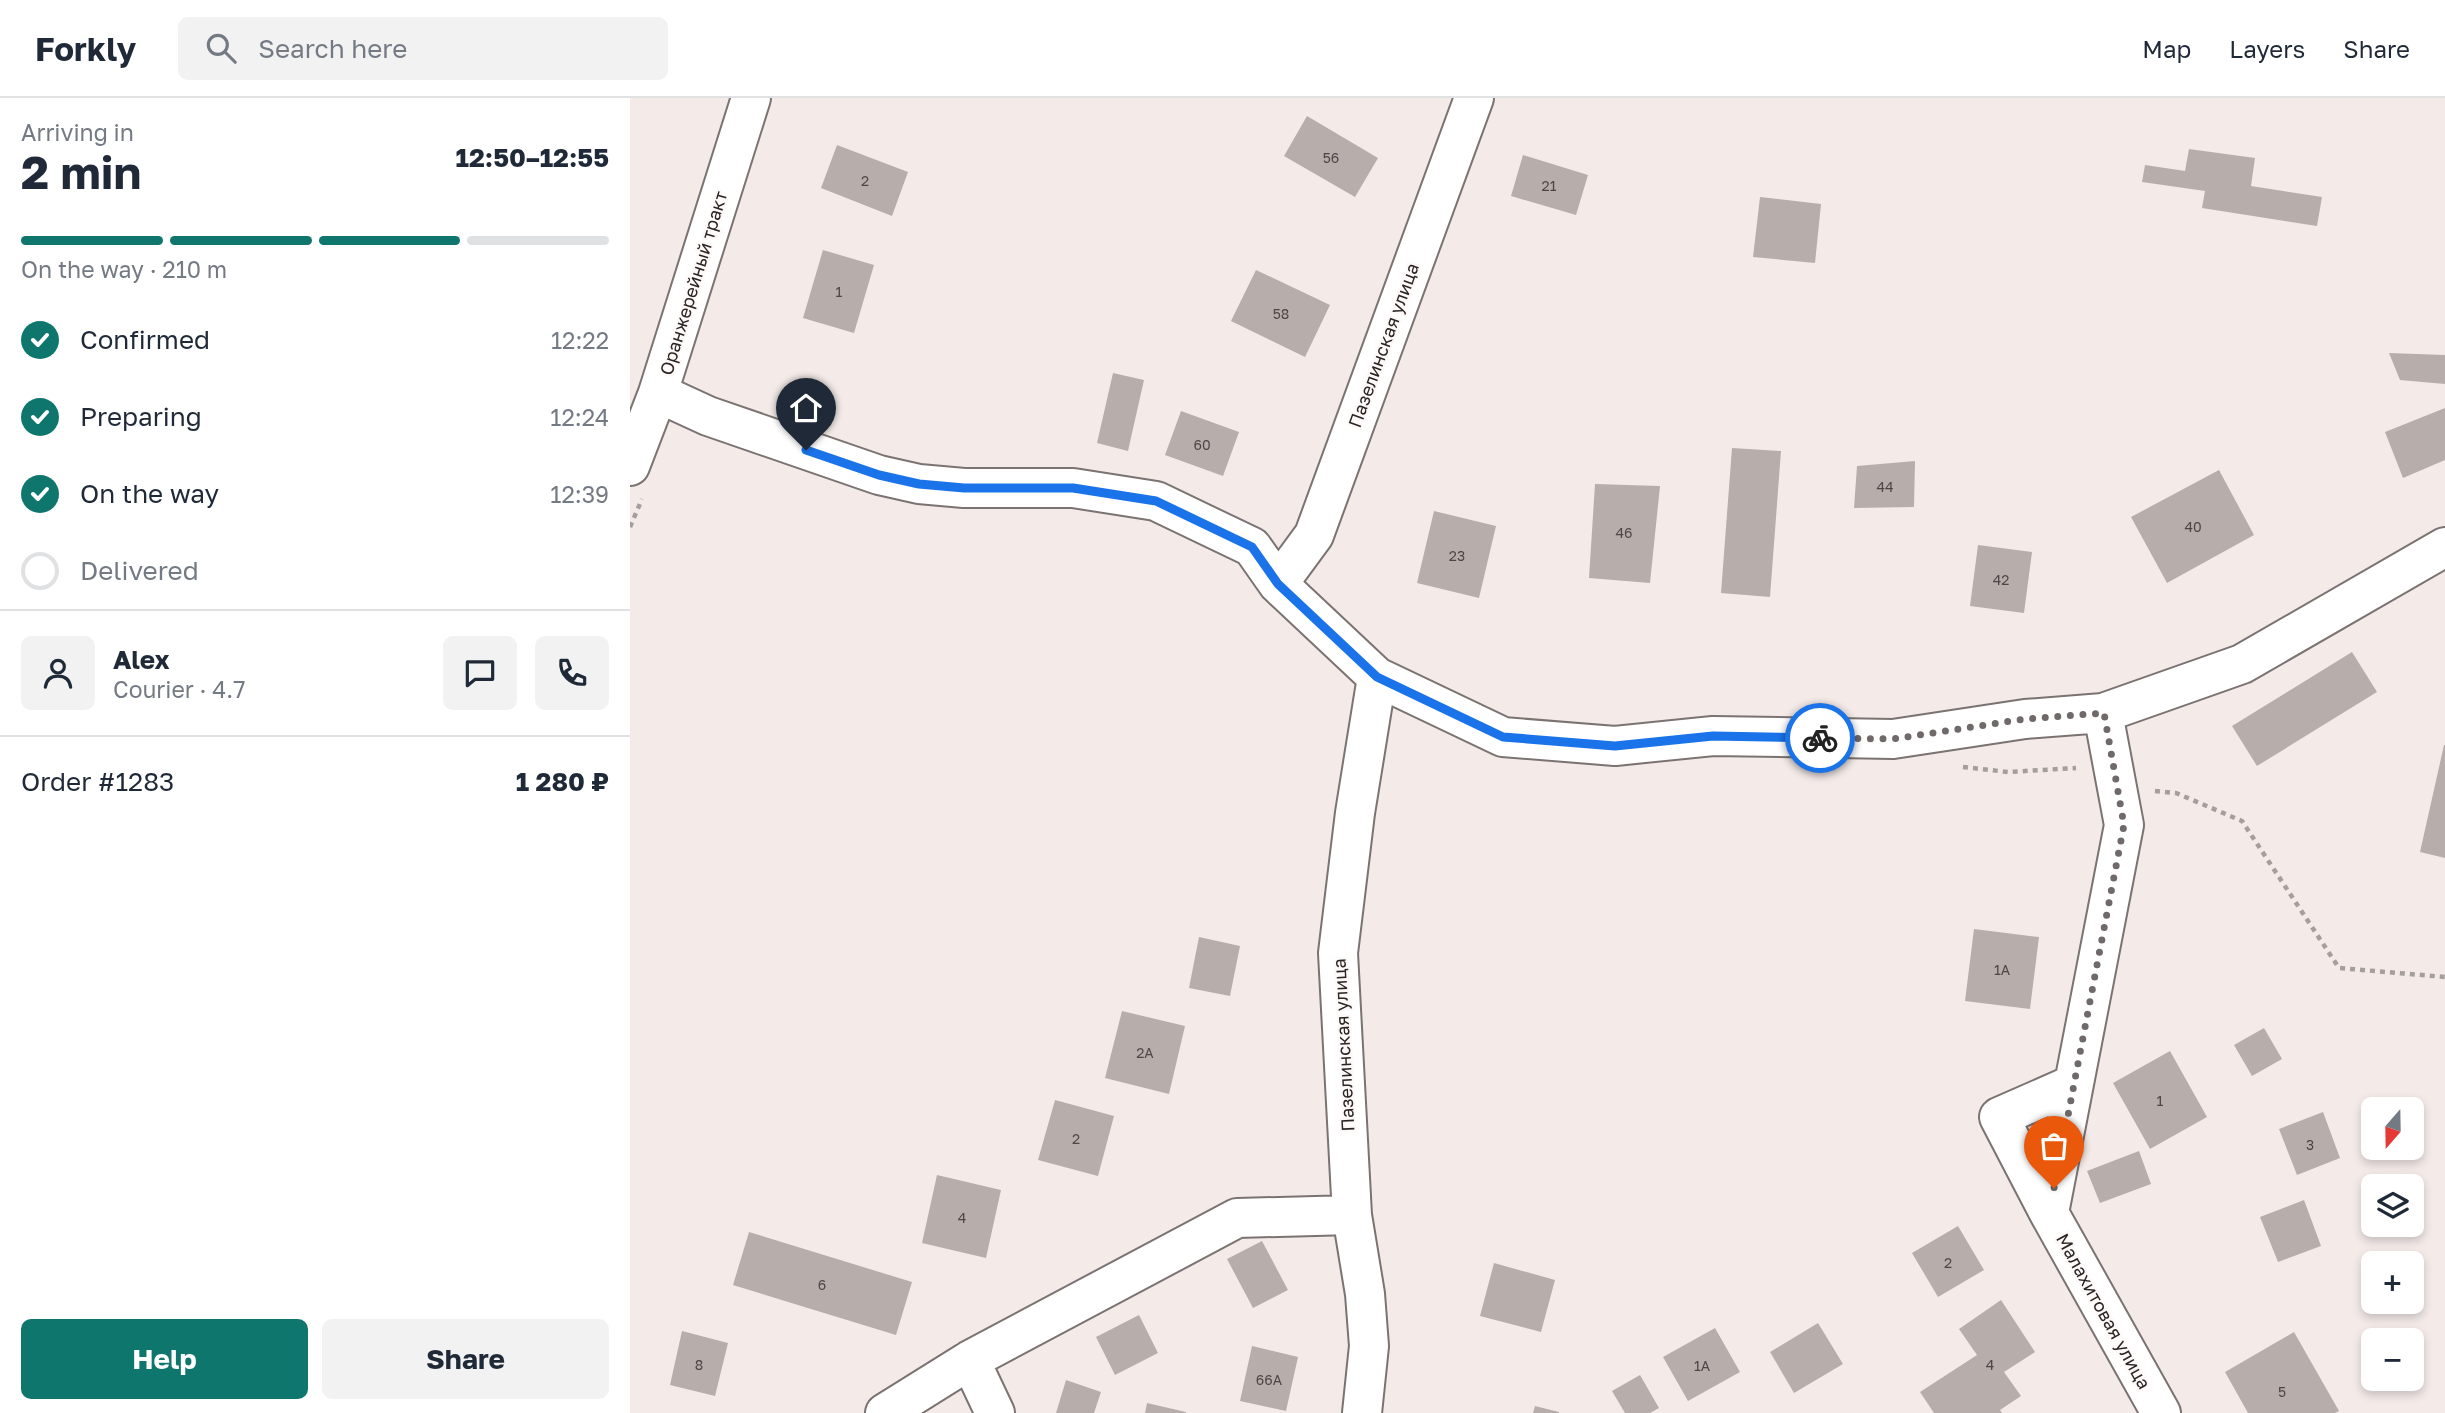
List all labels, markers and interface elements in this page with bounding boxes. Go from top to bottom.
search box [178,17,668,80]
text: Forkly [35,29,136,68]
icon: search [202,29,240,67]
text: Search here [258,33,407,64]
text: Map [2142,34,2191,63]
text: Layers [2229,34,2305,63]
text: Share [2343,34,2410,63]
text: Arriving in [21,118,134,146]
text: 12:50–12:55 [456,142,609,173]
text: 2 min [21,144,141,199]
house number: 56 [1323,149,1339,166]
house number: 2 [861,172,869,189]
house number: 21 [1542,177,1557,194]
street label: Оранжерейный тракт [655,188,732,378]
text: On the way · 210 m [21,255,227,283]
street label: Пазелинская улица [1343,260,1423,430]
house number: 1 [836,283,843,300]
house number: 58 [1273,305,1289,322]
icon: check [21,321,59,359]
text: Confirmed [80,324,210,355]
text: 12:22 [551,326,609,354]
pin [776,378,836,450]
icon: home [787,389,825,427]
icon: check [21,398,59,436]
text: Preparing [80,401,202,432]
text: 12:24 [550,403,609,431]
house number: 60 [1193,436,1211,453]
icon: check [21,475,59,513]
text: On the way [80,478,219,509]
house number: 44 [1876,478,1894,495]
text: 12:39 [550,480,609,508]
house number: 40 [2184,518,2202,535]
house number: 46 [1615,524,1633,541]
house number: 23 [1449,547,1465,564]
text: Delivered [80,555,199,586]
house number: 42 [1993,571,2009,588]
button: person [21,636,95,710]
button: chat [443,636,517,710]
button: phone [535,636,609,710]
text: Alex [113,644,170,675]
text: Courier · 4.7 [113,675,245,703]
courier [1785,703,1855,773]
icon: bike [1801,719,1839,757]
text: Order #1283 [21,766,174,797]
text: 1 280 ₽ [516,766,609,797]
street label: Пазелинская улица [1327,958,1359,1132]
house number: 1А [1994,961,2011,978]
house number: 2А [1136,1044,1154,1061]
house number: 1 [2157,1092,2164,1109]
north arrow [2361,1097,2424,1160]
map controls [2361,1097,2424,1391]
pin [2024,1116,2084,1188]
icon: bag [2035,1127,2073,1165]
house number: 2 [1072,1130,1080,1147]
house number: 3 [2306,1136,2314,1153]
button: layers [2361,1174,2424,1237]
house number: 4 [958,1209,966,1226]
street label: Малахитовая улица [2052,1229,2156,1393]
button: + [2361,1251,2424,1314]
house number: 2 [1944,1254,1952,1271]
house number: 6 [818,1276,826,1293]
button: Help [21,1319,308,1399]
button: Share [322,1319,609,1399]
button: − [2361,1328,2424,1391]
house number: 8 [695,1356,703,1373]
house number: 4 [1986,1356,1994,1373]
house number: 1А [1694,1357,1711,1374]
house number: 66А [1256,1371,1283,1388]
house number: 5 [2278,1383,2286,1400]

